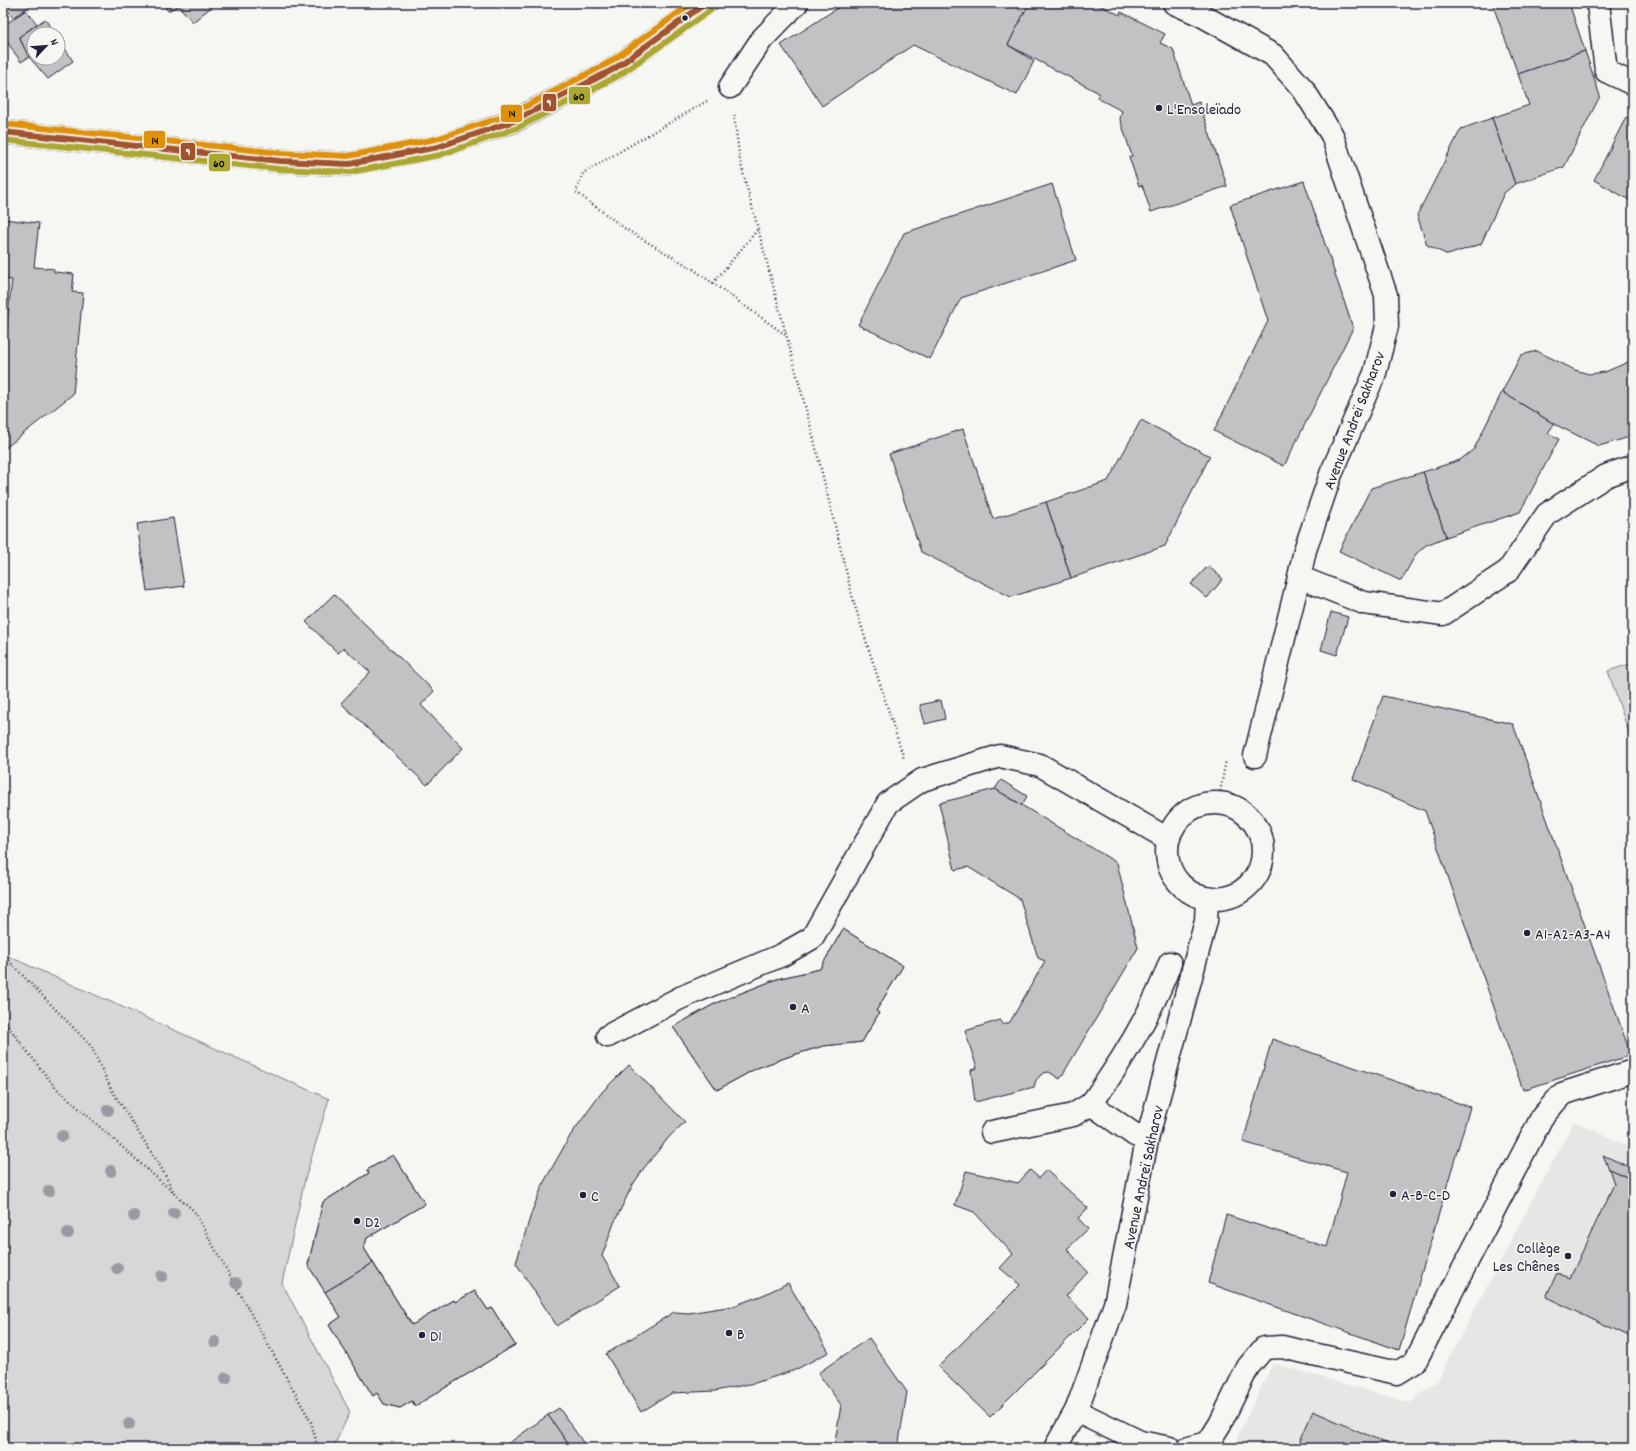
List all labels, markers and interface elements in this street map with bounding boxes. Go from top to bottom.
unlabelled marker [680,13,690,23]
north arrow [26,26,66,66]
text: N [45,37,62,49]
line badge: 60 [568,86,591,105]
text: 60 [573,90,585,106]
line badge: 9 [542,93,557,112]
text: 9 [546,96,552,112]
place label: L'Ensoleïado [1167,99,1241,122]
marker: L'Ensoleïado [1154,103,1164,113]
line badge: 14 [500,104,523,123]
text: 14 [509,107,515,123]
line badge: 14 [143,130,166,149]
text: 14 [152,134,158,150]
line badge: 9 [180,142,196,161]
text: 9 [185,145,191,161]
line badge: 60 [208,153,231,172]
text: 60 [213,157,225,173]
street label: Avenue Andreï Sakharov [1318,348,1392,493]
place label: A1-A2-A3-A4 [1535,924,1611,947]
marker: A1-A2-A3-A4 [1522,928,1532,938]
place label: A [801,998,810,1021]
marker: A [788,1002,798,1012]
street label: Avenue Andreï Sakharov [1118,1103,1171,1251]
place label: A-B-C-D [1401,1185,1450,1208]
place label: C [591,1186,599,1209]
marker: A-B-C-D [1388,1189,1398,1199]
marker: C [578,1190,588,1200]
place label: D2 [365,1212,380,1235]
marker: D2 [352,1216,362,1226]
place label: Collège Les Chênes [1493,1238,1560,1279]
marker: Collège Les Chênes [1563,1251,1573,1261]
place label: B [737,1324,745,1347]
place label: D1 [430,1326,442,1349]
marker: B [724,1328,734,1338]
marker: D1 [417,1330,427,1340]

